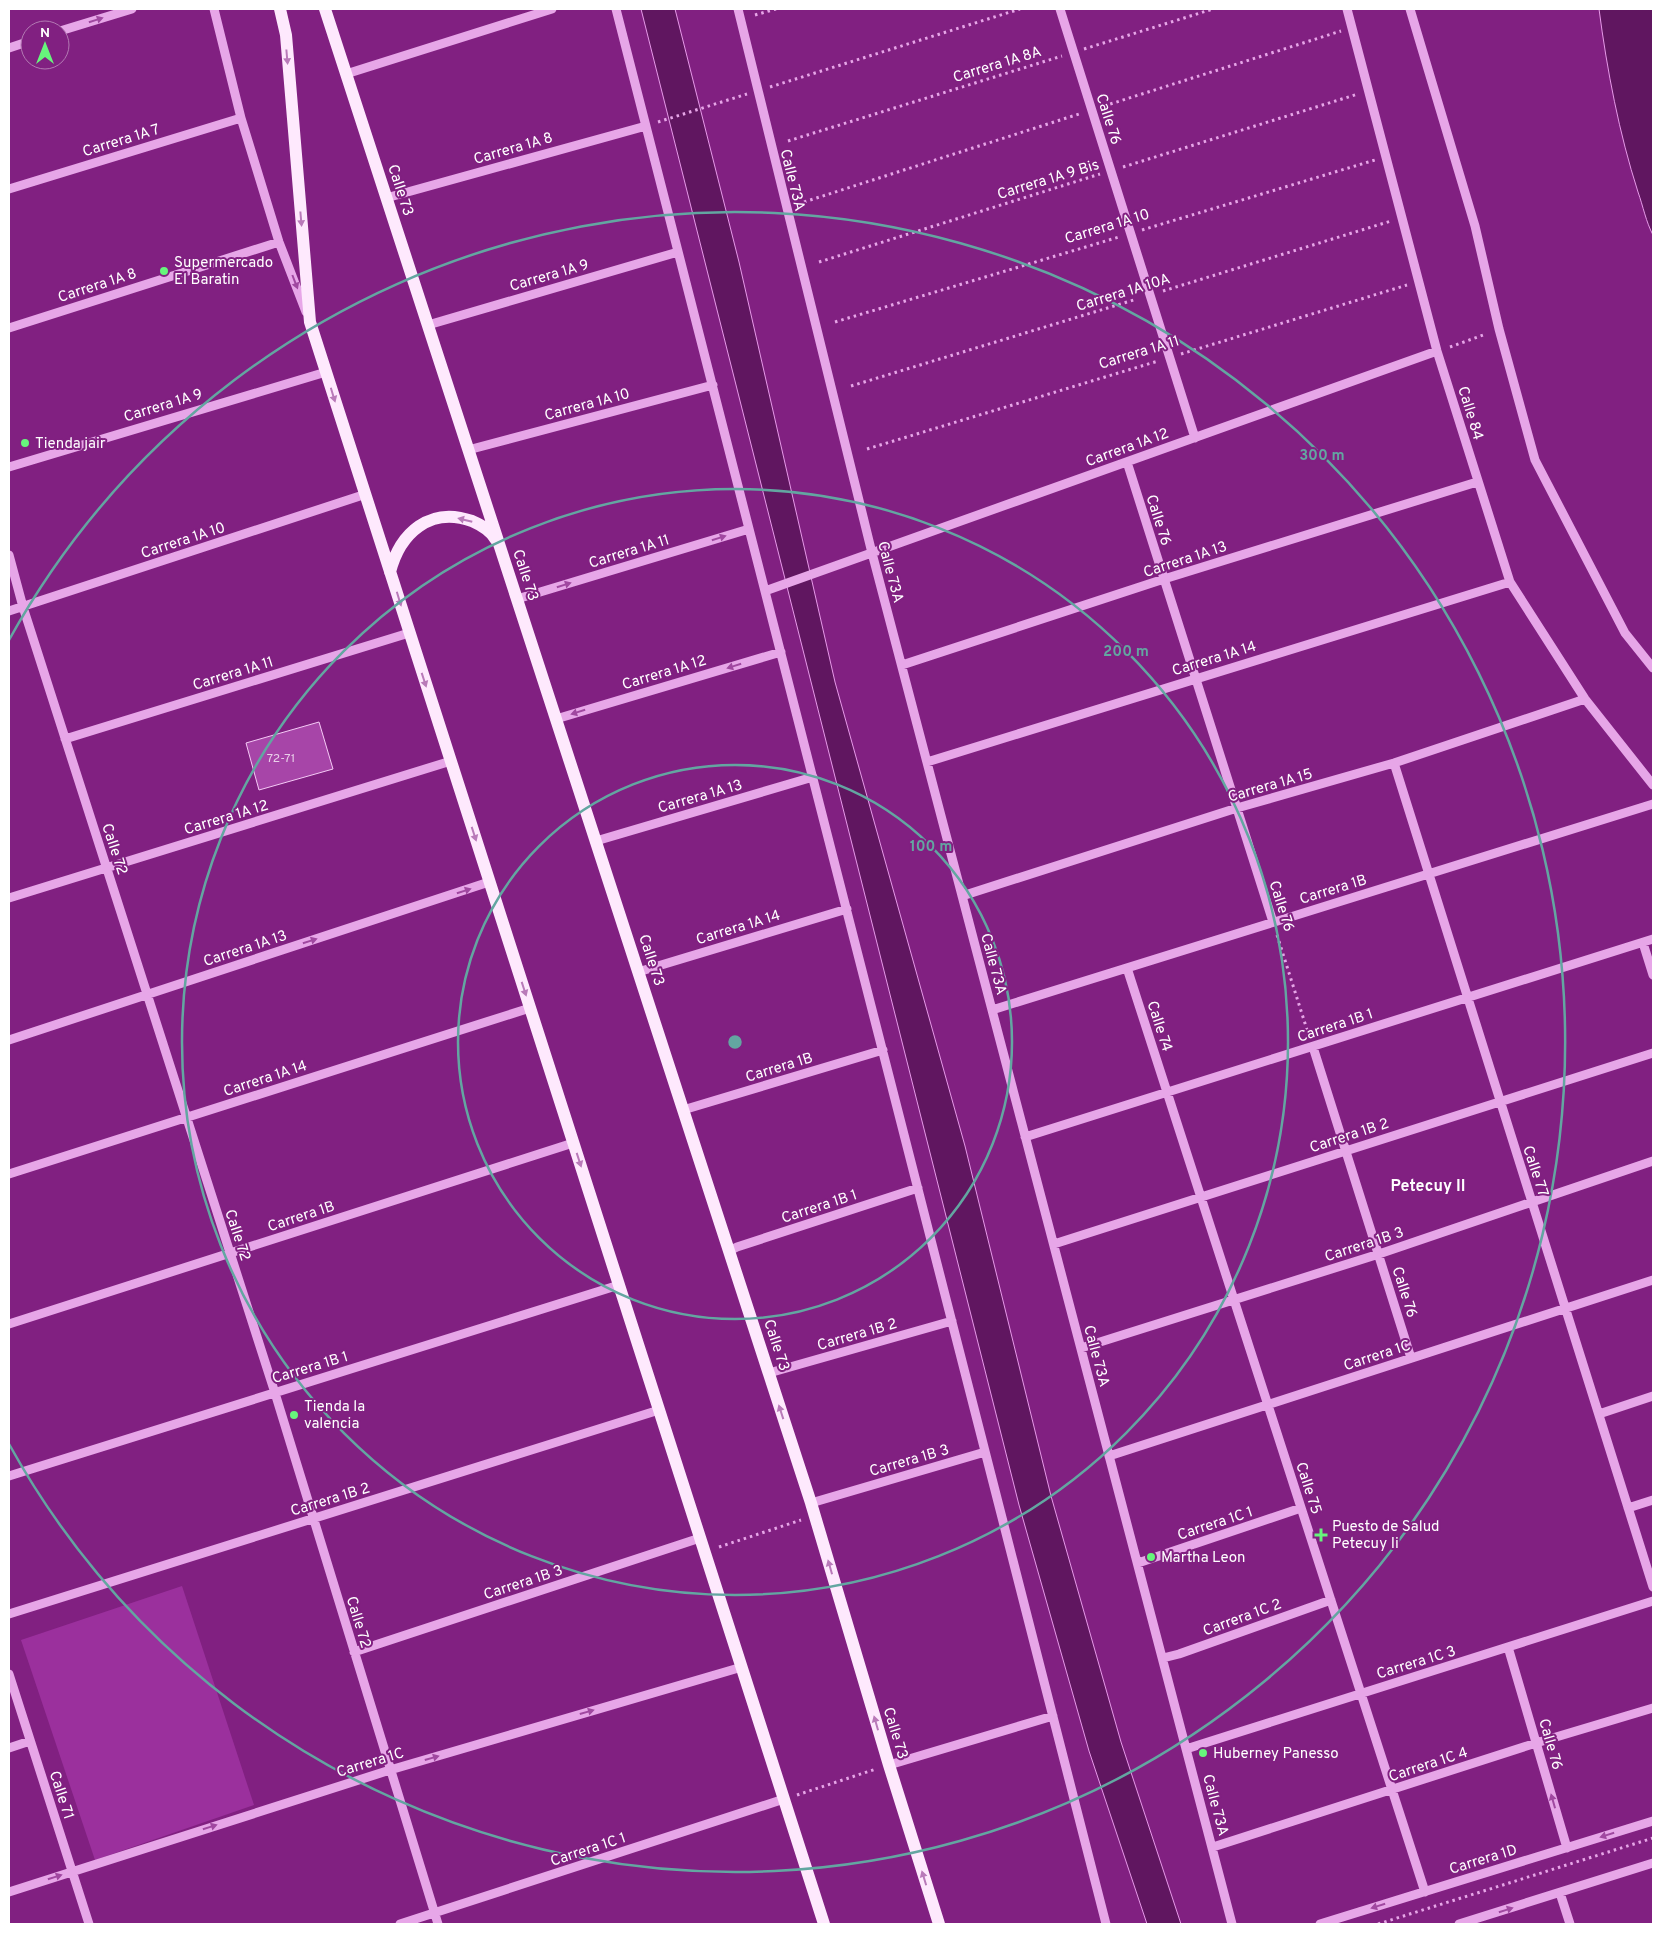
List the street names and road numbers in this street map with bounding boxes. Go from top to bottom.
street label: Carrera 1A 8A [951,43,1044,88]
street label: Calle 76 [1090,92,1125,147]
street label: Carrera 1A 7 [81,121,162,162]
street label: Carrera 1A 8 [472,129,555,170]
street label: Calle 73A [775,147,808,213]
street label: Carrera 1A 9 Bis [995,156,1102,205]
street label: Calle 73 [382,162,417,219]
street label: Carrera 1A 10 [1063,206,1152,249]
street label: Carrera 1A 9 [508,256,591,297]
street label: Carrera 1A 8 [56,265,139,308]
street label: Carrera 1A 10A [1074,270,1173,317]
street label: Carrera 1A 11 [1097,332,1182,375]
street label: Calle 84 [1452,384,1487,443]
street label: Carrera 1A 9 [122,385,205,427]
street label: Carrera 1A 10 [543,385,632,426]
street label: Carrera 1A 12 [1083,425,1172,472]
street label: Calle 76 [1140,493,1175,548]
street label: Carrera 1A 10 [139,519,228,564]
street label: Carrera 1A 11 [587,531,672,574]
street label: Carrera 1A 13 [1141,538,1230,583]
street label: Calle 73A [872,539,907,605]
street label: Calle 73 [507,547,542,604]
street label: Carrera 1A 14 [1170,638,1259,681]
street label: Carrera 1A 12 [620,652,709,695]
street label: Carrera 1A 11 [191,653,276,696]
street label: Carrera 1A 15 [1226,765,1315,808]
street label: Carrera 1A 13 [656,776,745,819]
street label: Carrera 1A 12 [182,797,271,840]
street label: Calle 72 [96,821,131,878]
street label: Carrera 1B [1297,871,1369,910]
street label: Calle 76 [1263,879,1298,934]
street label: Carrera 1A 14 [694,907,783,950]
street label: Carrera 1A 13 [201,927,290,972]
street label: Calle 73A [975,931,1010,997]
street label: Calle 73 [633,932,668,989]
street label: Calle 74 [1141,999,1176,1054]
street label: Carrera 1B 1 [1295,1005,1376,1048]
street label: Carrera 1B [743,1049,815,1088]
street label: Carrera 1A 14 [221,1057,310,1102]
street label: Carrera 1B 2 [1307,1115,1392,1158]
street label: Calle 77 [1517,1143,1552,1200]
street label: Carrera 1B 1 [779,1186,860,1229]
street label: Carrera 1B [265,1198,337,1237]
street label: Calle 72 [219,1207,254,1264]
street label: Carrera 1B 3 [1322,1224,1406,1267]
street label: Calle 76 [1386,1265,1421,1320]
street label: Carrera 1B 2 [815,1315,900,1356]
street label: Calle 73 [758,1317,793,1374]
street label: Calle 73A [1078,1323,1113,1389]
street label: Carrera 1C [1341,1337,1413,1376]
street label: Carrera 1B 1 [270,1348,351,1389]
street label: Carrera 1B 3 [867,1441,951,1482]
street label: Calle 75 [1290,1460,1325,1517]
street label: Carrera 1B 2 [288,1479,373,1522]
street label: Carrera 1C 1 [1175,1503,1256,1546]
street label: Carrera 1B 3 [481,1562,565,1605]
street label: Calle 72 [341,1594,374,1651]
street label: Carrera 1C 2 [1201,1595,1284,1641]
street label: Carrera 1C 3 [1374,1642,1458,1685]
street label: Calle 73 [878,1705,911,1762]
street label: Calle 76 [1533,1717,1566,1772]
street label: Carrera 1C [334,1744,406,1783]
street label: Carrera 1C 4 [1386,1744,1471,1787]
street label: Calle 71 [44,1769,77,1822]
street label: Calle 73A [1197,1772,1232,1838]
street label: Carrera 1C 1 [548,1829,629,1872]
street label: Carrera 1D [1447,1841,1520,1880]

